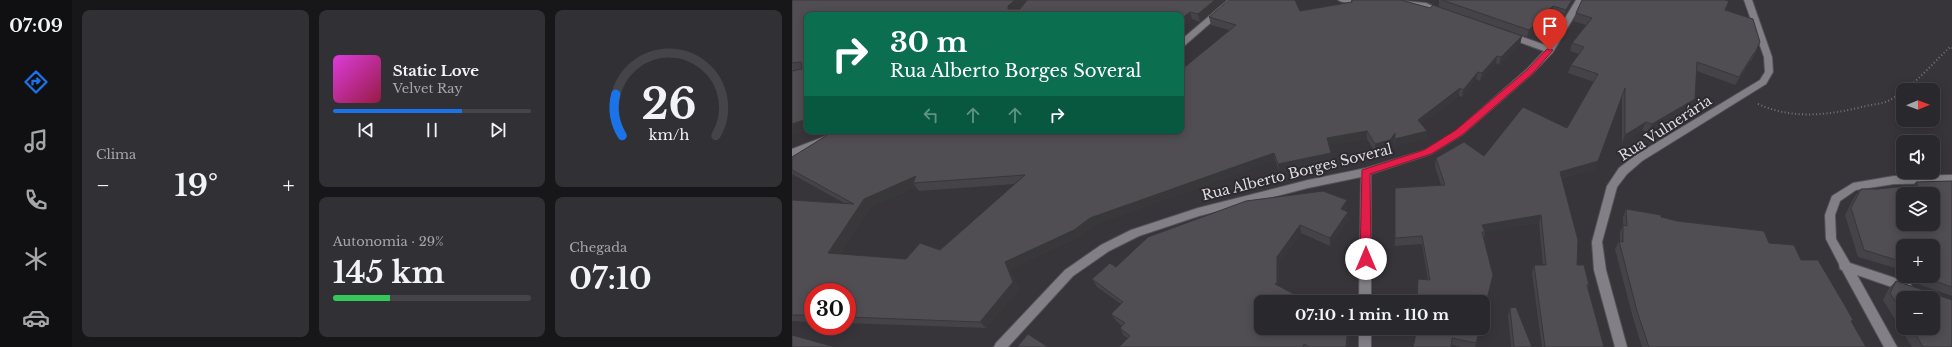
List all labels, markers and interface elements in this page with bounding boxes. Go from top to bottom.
pin [1533,9,1567,50]
text: 07:09 [9,15,63,37]
icon: arrive [1539,15,1561,37]
text: 30 m [890,25,967,60]
icon: right [824,28,876,80]
text: Rua Alberto Borges Soveral [890,60,1141,82]
text: Static Love [393,61,479,80]
icon: directions [22,68,50,96]
text: 26 [641,79,696,130]
text: Velvet Ray [393,80,463,97]
north arrow [1896,83,1940,127]
map controls [1896,83,1940,335]
street label: Rua Vulnerária [1615,91,1715,165]
icon: left [920,104,942,126]
icon: ahead [962,104,984,126]
icon: ahead [1004,104,1026,126]
icon: right [1046,104,1068,126]
icon: previous [355,119,377,141]
icon: pause [421,119,443,141]
icon: next [487,119,509,141]
text: km/h [648,126,689,144]
icon: music [22,127,50,155]
button: sound [1896,135,1940,179]
street label: Rua Alberto Borges Soveral [1200,140,1394,204]
text: Clima [96,146,136,163]
text: 19° [175,167,218,204]
text: − [96,172,110,199]
text: + [283,172,295,199]
icon: phone [22,186,50,214]
button: layers [1896,187,1940,231]
text: Autonomia · 29% [333,233,444,250]
position arrow [1345,238,1387,280]
text: Chegada [569,239,627,256]
button: + [1896,239,1940,283]
icon: climate [22,245,50,273]
text: 145 km [333,254,445,291]
text: 07:10 [569,260,652,297]
speed limit sign: 30 [804,283,856,335]
button: − [1896,291,1940,335]
icon: car [22,304,50,332]
text: 07:10 · 1 min · 110 m [1295,305,1449,324]

